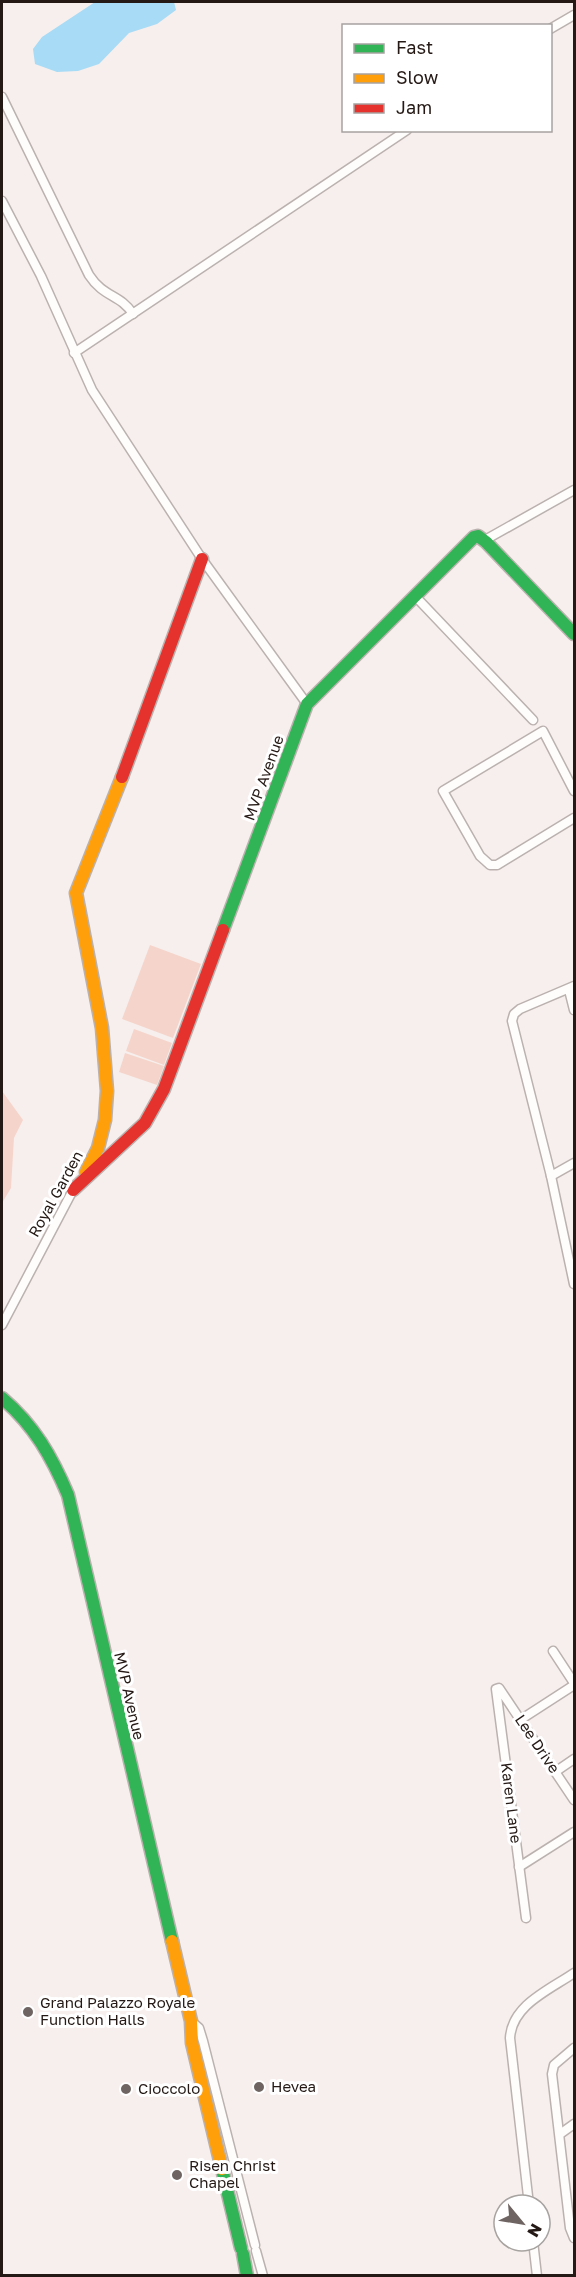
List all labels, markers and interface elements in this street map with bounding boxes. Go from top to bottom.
legend [342,24,552,132]
text: Fast [396,36,433,58]
text: Slow [396,66,439,88]
text: Jam [396,96,432,118]
street label: MVP Avenue [239,732,287,823]
street label: Royal Garden [24,1147,86,1240]
street label: MVP Avenue [111,1650,149,1742]
street label: Lee Drive [512,1711,564,1776]
street label: Karen Lane [498,1762,526,1845]
place label: Grand Palazzo Royale Function Halls [40,1993,195,2028]
marker: Grand Palazzo Royale Function Halls [21,2005,35,2019]
place label: Hevea [271,2077,316,2095]
place label: Cioccolo [138,2079,200,2097]
marker: Hevea [252,2080,266,2094]
marker: Cioccolo [119,2082,133,2096]
place label: Risen Christ Chapel [189,2156,276,2191]
marker: Risen Christ Chapel [170,2168,184,2182]
north arrow [492,2193,552,2253]
text: N [523,2220,547,2241]

